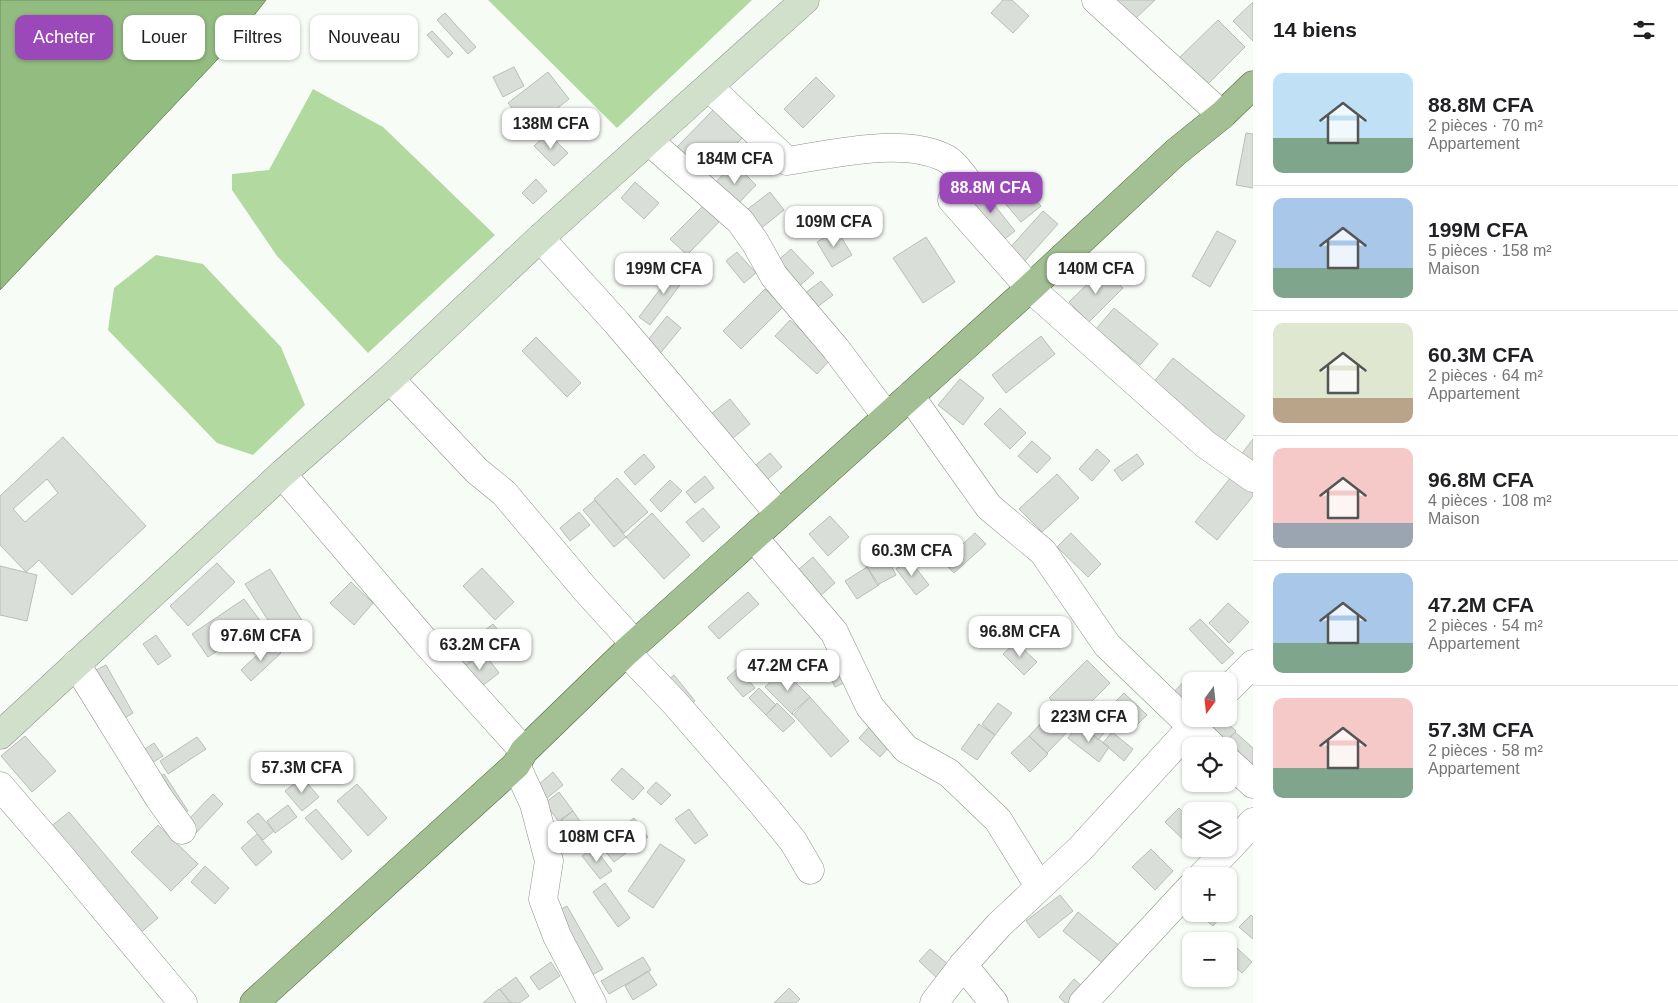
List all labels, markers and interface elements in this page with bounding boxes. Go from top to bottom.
chip: Acheter [15,15,113,60]
chip: Louer [123,15,205,60]
chip: Filtres [215,15,300,60]
chip: Nouveau [310,15,418,60]
icon: filters [1630,16,1658,44]
text: 14 biens [1273,18,1357,41]
icon: home [1313,93,1373,153]
text: 88.8M CFA [1428,93,1534,116]
pin: 138M CFA [499,108,603,150]
text: 138M CFA [513,115,589,132]
text: 2 pièces · 70 m² [1428,117,1543,134]
text: Appartement [1428,135,1520,152]
pin: 184M CFA [683,142,787,185]
text: 184M CFA [697,150,773,167]
pin: 88.8M CFA [934,172,1048,214]
text: 88.8M CFA [951,179,1031,196]
pin: 109M CFA [782,206,886,248]
text: 109M CFA [796,213,872,230]
icon: home [1313,218,1373,278]
text: 199M CFA [1428,218,1528,241]
text: 5 pièces · 158 m² [1428,242,1552,259]
pin: 199M CFA [612,252,716,295]
pin: 140M CFA [1044,252,1148,295]
text: 199M CFA [626,260,702,277]
text: 140M CFA [1058,260,1134,277]
text: Maison [1428,260,1480,277]
icon: home [1313,343,1373,403]
text: 60.3M CFA [1428,343,1534,366]
text: 2 pièces · 64 m² [1428,367,1543,384]
text: Appartement [1428,385,1520,402]
icon: home [1313,468,1373,528]
text: 96.8M CFA [1428,468,1534,491]
text: 4 pièces · 108 m² [1428,492,1552,509]
text: Maison [1428,510,1480,527]
pin: 60.3M CFA [855,534,969,577]
text: 60.3M CFA [872,542,952,559]
icon: home [1313,593,1373,653]
text: 47.2M CFA [1428,593,1534,616]
pin: 96.8M CFA [963,616,1077,658]
text: 2 pièces · 54 m² [1428,617,1543,634]
pin: 97.6M CFA [204,620,318,662]
text: 96.8M CFA [980,623,1060,640]
text: 97.6M CFA [221,627,301,644]
pin: 63.2M CFA [423,628,537,671]
text: Appartement [1428,635,1520,652]
text: 63.2M CFA [440,636,520,653]
pin: 47.2M CFA [731,650,845,692]
text: 47.2M CFA [748,657,828,674]
north arrow [1182,672,1238,728]
map controls [1182,672,1237,987]
pin: 223M CFA [1037,700,1141,743]
text: 223M CFA [1051,708,1127,725]
icon: home [1313,718,1373,778]
text: 57.3M CFA [1428,718,1534,741]
button: locate [1182,737,1237,792]
text: 2 pièces · 58 m² [1428,742,1543,759]
pin: 57.3M CFA [245,752,359,794]
text: 57.3M CFA [262,759,342,776]
text: Appartement [1428,760,1520,777]
button: layers [1182,802,1237,857]
pin: 108M CFA [545,820,649,863]
text: 108M CFA [559,828,635,845]
button: + [1182,867,1237,922]
button: − [1182,932,1237,987]

